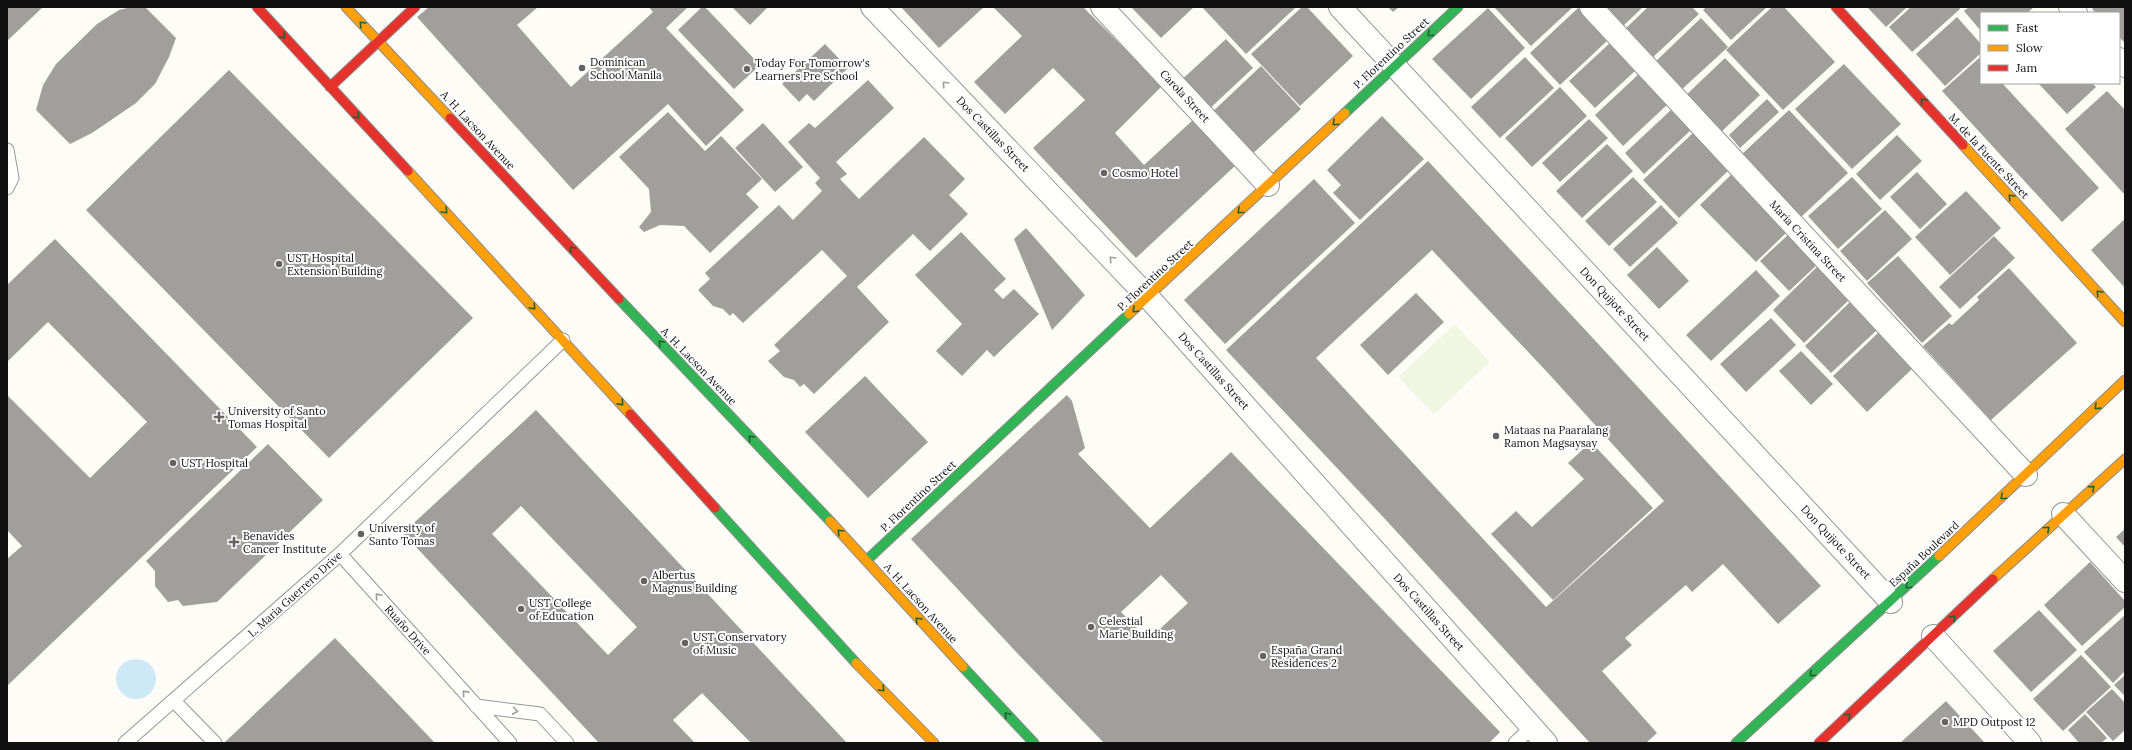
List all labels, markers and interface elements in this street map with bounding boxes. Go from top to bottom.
legend [1980,12,2120,84]
street label: P. Florentino Street [1350,14,1432,92]
text: Fast [2016,20,2039,35]
one-way arrow [359,21,367,29]
one-way arrow [1427,29,1435,36]
one-way arrow [278,31,286,39]
text: Slow [2016,40,2043,55]
place label: Dominican School Manila [590,55,662,82]
place label: Today For Tomorrow's Learners Pre School [755,56,870,83]
text: Jam [2015,60,2037,75]
marker: Dominican School Manila [577,63,587,73]
marker: Today For Tomorrow's Learners Pre School [742,64,752,74]
street label: Carola Street [1157,67,1214,126]
one-way arrow [942,81,950,89]
street label: A. H. Lacson Avenue [437,87,518,173]
street label: Dos Castillas Street [953,93,1033,175]
one-way arrow [1920,99,1927,106]
street label: M. de la Fuente Street [1946,110,2033,202]
one-way arrow [352,111,360,119]
one-way arrow [1332,118,1340,125]
place label: Cosmo Hotel [1112,166,1178,180]
marker: Cosmo Hotel [1099,168,1109,178]
one-way arrow [2008,194,2015,202]
street label: Maria Cristina Street [1767,197,1850,285]
one-way arrow [440,206,448,214]
one-way arrow [1237,207,1245,214]
street label: P. Florentino Street [1114,236,1196,314]
one-way arrow [569,246,577,254]
place label: UST Hospital Extension Building [287,251,384,278]
one-way arrow [1109,256,1117,264]
marker: UST Hospital Extension Building [274,259,284,269]
street label: Don Quijote Street [1577,264,1653,345]
one-way arrow [2096,290,2103,298]
one-way arrow [528,302,536,310]
one-way arrow [1132,305,1140,313]
street label: A. H. Lacson Avenue [657,323,740,408]
street label: Dos Castillas Street [1176,329,1253,413]
one-way arrow [659,341,666,348]
one-way arrow [616,398,623,406]
one-way arrow [2094,402,2102,410]
place label: University of Santo Tomas Hospital [228,404,326,431]
marker: University of Santo Tomas Hospital [213,411,225,423]
place label: Mataas na Paaralang Ramon Magsaysay [1504,423,1609,450]
marker: Mataas na Paaralang Ramon Magsaysay [1491,431,1501,441]
one-way arrow [748,435,756,443]
place label: UST Hospital [181,456,248,470]
street label: P. Florentino Street [877,457,959,535]
marker: UST Hospital [168,458,178,468]
one-way arrow [2088,485,2095,492]
one-way arrow [2000,492,2008,500]
street label: Don Quijote Street [1798,502,1874,583]
street label: España Boulevard [1886,518,1962,590]
place label: University of Santo Tomas [369,521,436,548]
one-way arrow [2042,526,2050,533]
place label: Benavides Cancer Institute [243,529,326,556]
marker: University of Santo Tomas [356,529,366,539]
one-way arrow [838,529,845,537]
marker: Benavides Cancer Institute [228,536,240,548]
street label: L. Maria Guerrero Drive [245,548,345,640]
street label: A. H. Lacson Avenue [881,559,961,646]
place label: Albertus Magnus Building [651,568,738,595]
street label: Dos Castillas Street [1391,570,1468,654]
marker: Albertus Magnus Building [639,576,649,586]
one-way arrow [1905,581,1913,589]
one-way arrow [376,594,383,601]
place label: UST College of Education [529,596,594,623]
street label: Ruaño Drive [382,602,434,658]
marker: UST College of Education [516,604,526,614]
place label: Celestial Marie Building [1099,614,1174,641]
one-way arrow [1948,616,1955,623]
one-way arrow [915,617,923,625]
marker: Celestial Marie Building [1086,622,1096,632]
place label: UST Conservatory of Music [693,630,787,657]
marker: UST Conservatory of Music [680,638,690,648]
place label: España Grand Residences 2 [1271,643,1343,670]
marker: España Grand Residences 2 [1258,651,1268,661]
one-way arrow [1809,669,1817,676]
one-way arrow [877,684,885,692]
one-way arrow [462,690,470,698]
one-way arrow [512,706,518,715]
one-way arrow [1005,712,1012,719]
one-way arrow [1843,714,1850,721]
place label: MPD Outpost 12 [1953,715,2036,729]
marker: MPD Outpost 12 [1940,717,1950,727]

